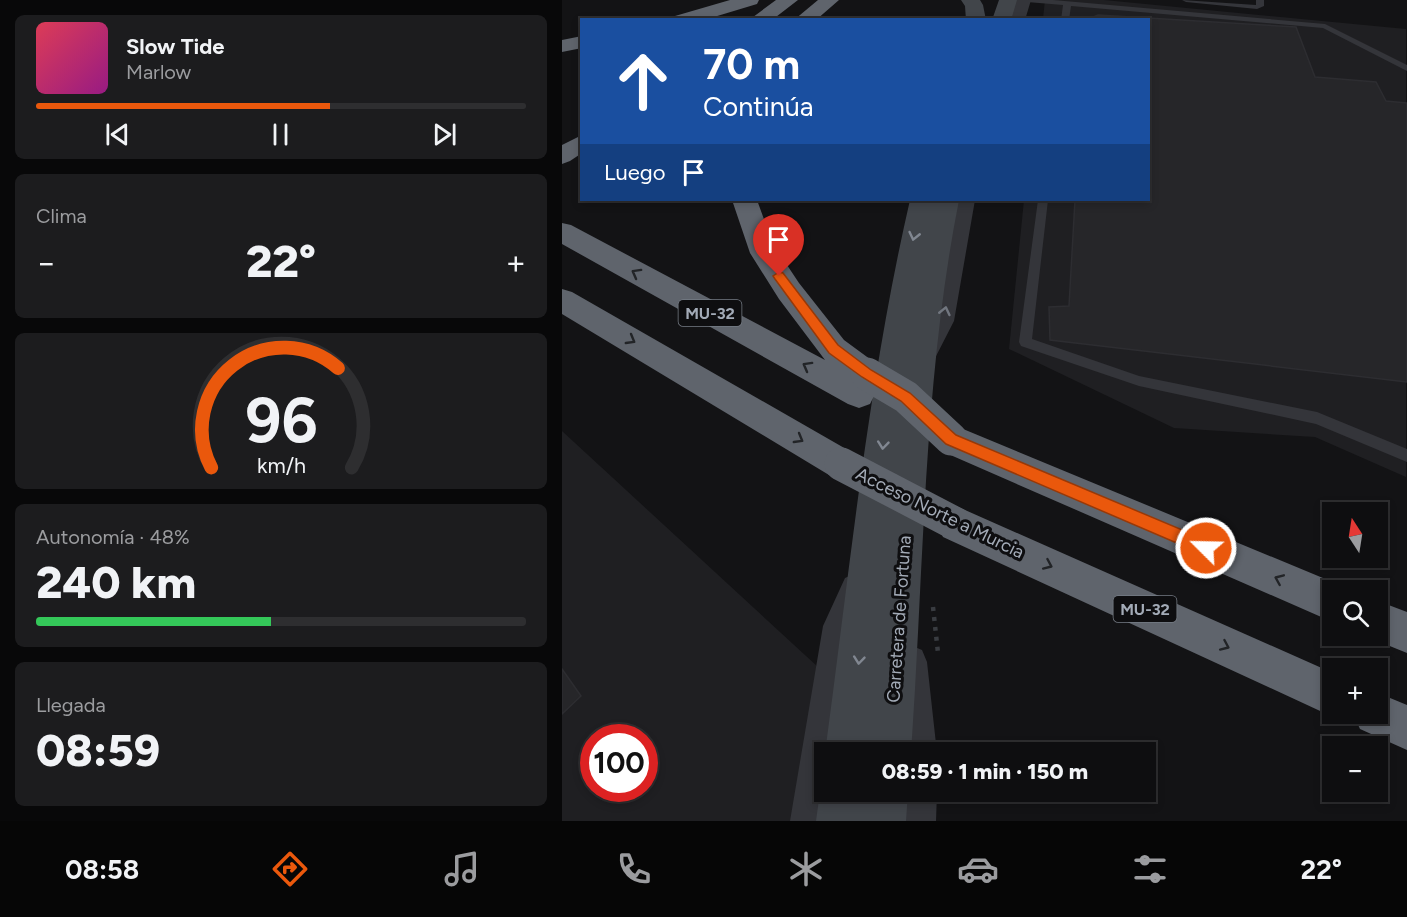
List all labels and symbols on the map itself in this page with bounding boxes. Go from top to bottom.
pin [753,214,804,276]
one-way arrow [909,231,922,241]
one-way arrow [632,269,643,280]
road number: MU-32 [678,300,742,326]
one-way arrow [937,306,950,316]
one-way arrow [624,333,635,345]
one-way arrow [803,362,814,373]
one-way arrow [793,432,803,443]
one-way arrow [877,441,890,450]
street label: Acceso Norte a Murcia [852,463,1028,563]
north arrow [1322,502,1388,568]
position arrow [1174,516,1238,580]
street label: Carretera de Fortuna [882,535,916,703]
one-way arrow [1041,558,1052,570]
one-way arrow [1275,574,1286,586]
road number: MU-32 [1114,596,1176,622]
one-way arrow [1219,639,1230,651]
one-way arrow [853,655,866,665]
speed limit sign: 100 [580,724,658,802]

